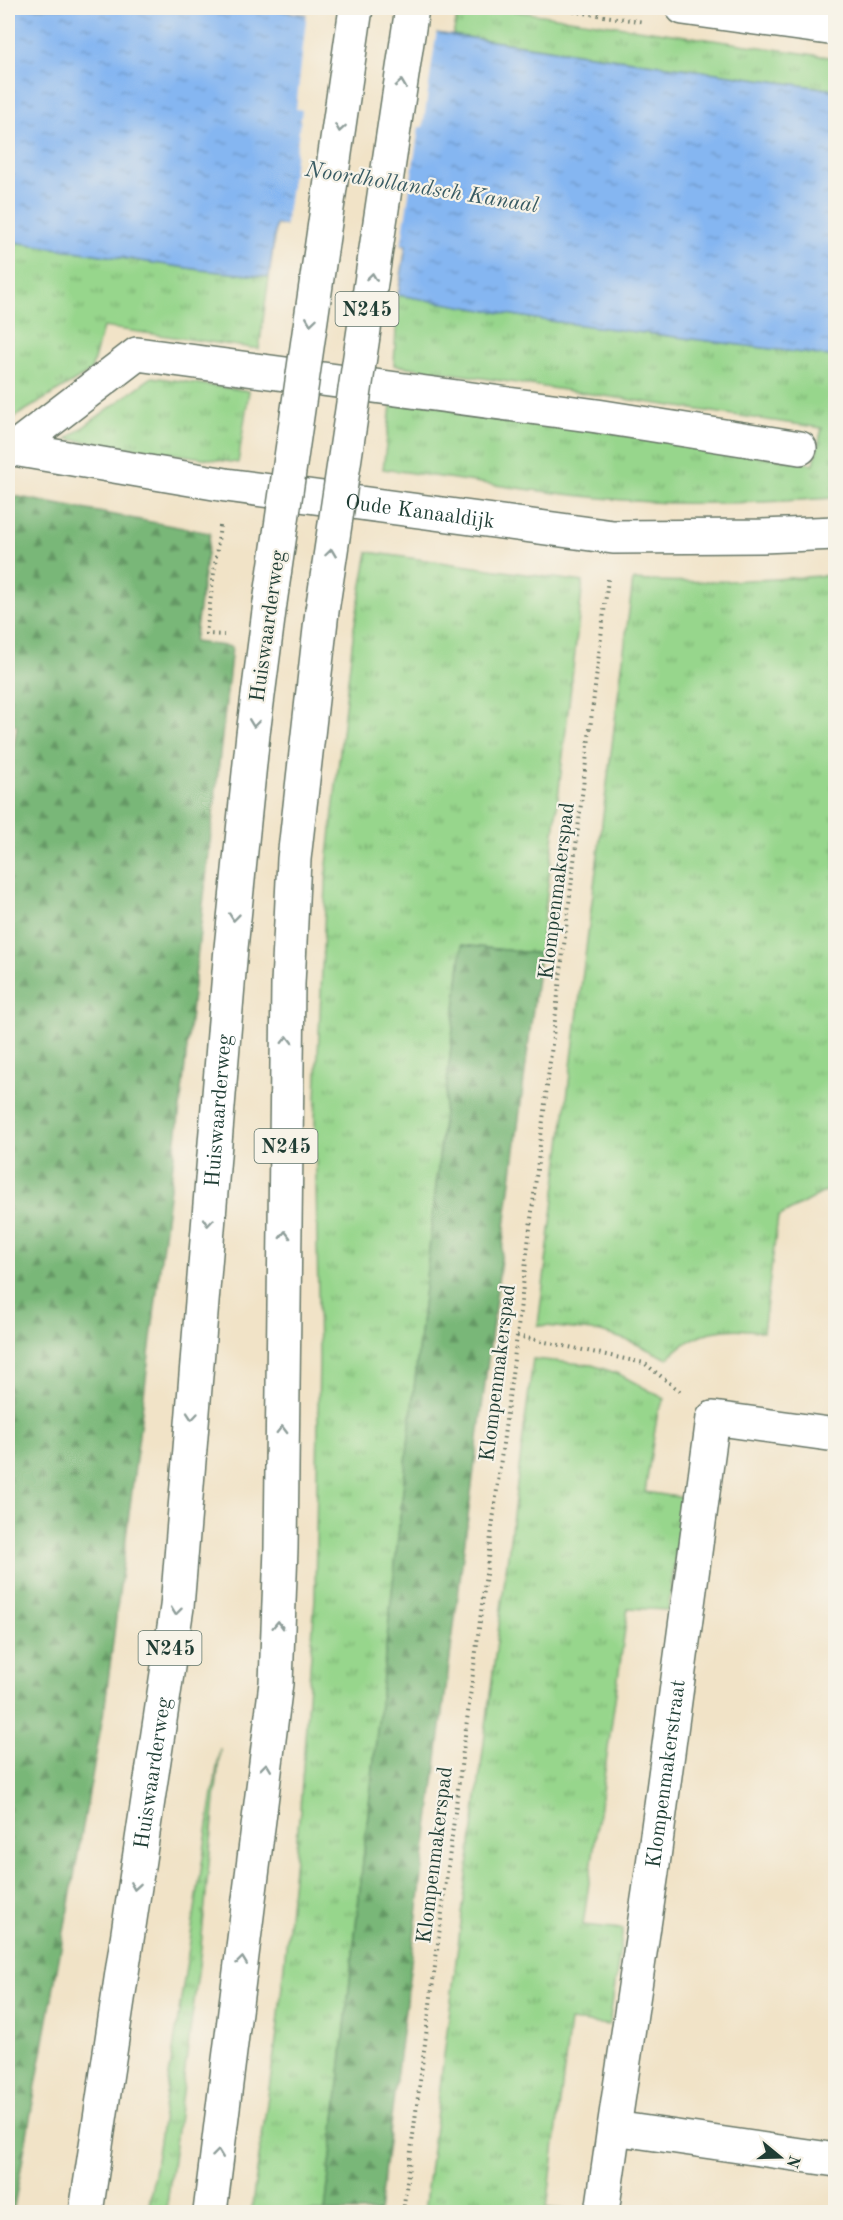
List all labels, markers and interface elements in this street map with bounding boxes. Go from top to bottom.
one-way arrow [394,79,406,89]
one-way arrow [334,123,346,132]
water label: Noordhollandsch Kanaal [302,158,541,217]
one-way arrow [365,272,377,281]
road number: N245 [336,292,398,326]
one-way arrow [305,316,317,325]
street label: Oude Kanaaldijk [344,492,496,533]
street label: Huiswaarderweg [247,548,290,703]
one-way arrow [324,548,336,557]
one-way arrow [249,719,261,728]
street label: Klompenmakerspad [536,801,579,981]
one-way arrow [228,913,241,922]
street label: Huiswaarderweg [202,1033,236,1188]
one-way arrow [281,1035,293,1044]
road number: N245 [254,1129,318,1163]
one-way arrow [202,1217,215,1226]
one-way arrow [279,1230,291,1239]
street label: Klompenmakerspad [477,1283,520,1463]
one-way arrow [186,1412,199,1421]
one-way arrow [276,1425,288,1434]
one-way arrow [170,1606,183,1615]
one-way arrow [271,1620,284,1629]
road number: N245 [138,1631,201,1665]
street label: Klompenmakerstraat [644,1678,690,1869]
street label: Huiswaarderweg [132,1695,175,1850]
one-way arrow [259,1763,271,1772]
street label: Klompenmakerspad [414,1765,457,1945]
one-way arrow [129,1882,141,1891]
one-way arrow [235,1956,248,1966]
north arrow [750,2127,810,2187]
one-way arrow [211,2150,223,2159]
text: N [782,2153,802,2170]

